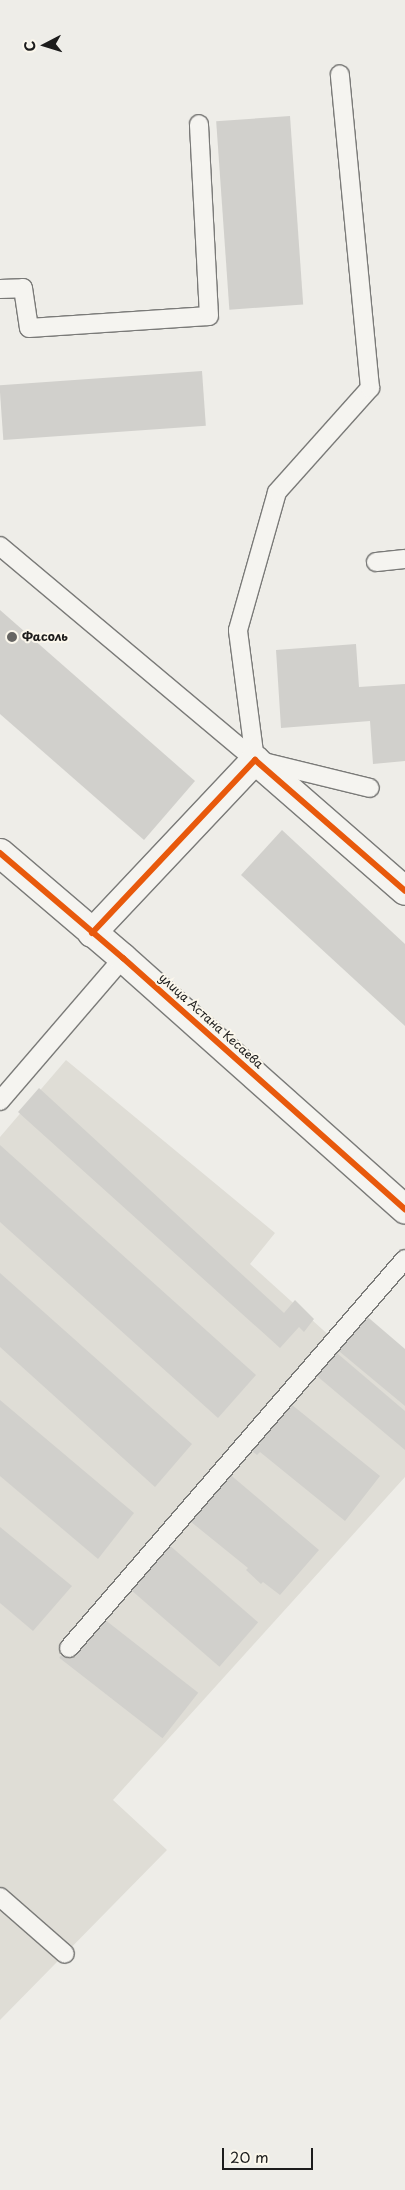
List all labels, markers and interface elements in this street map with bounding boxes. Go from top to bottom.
north arrow [20,20,70,70]
text: С [19,40,40,53]
place label: Фасоль [22,630,68,644]
marker: Фасоль [6,631,18,643]
street label: улица Астана Кесаева [155,970,267,1072]
scale bar [225,2138,316,2170]
text: 20 m [230,2145,269,2168]

